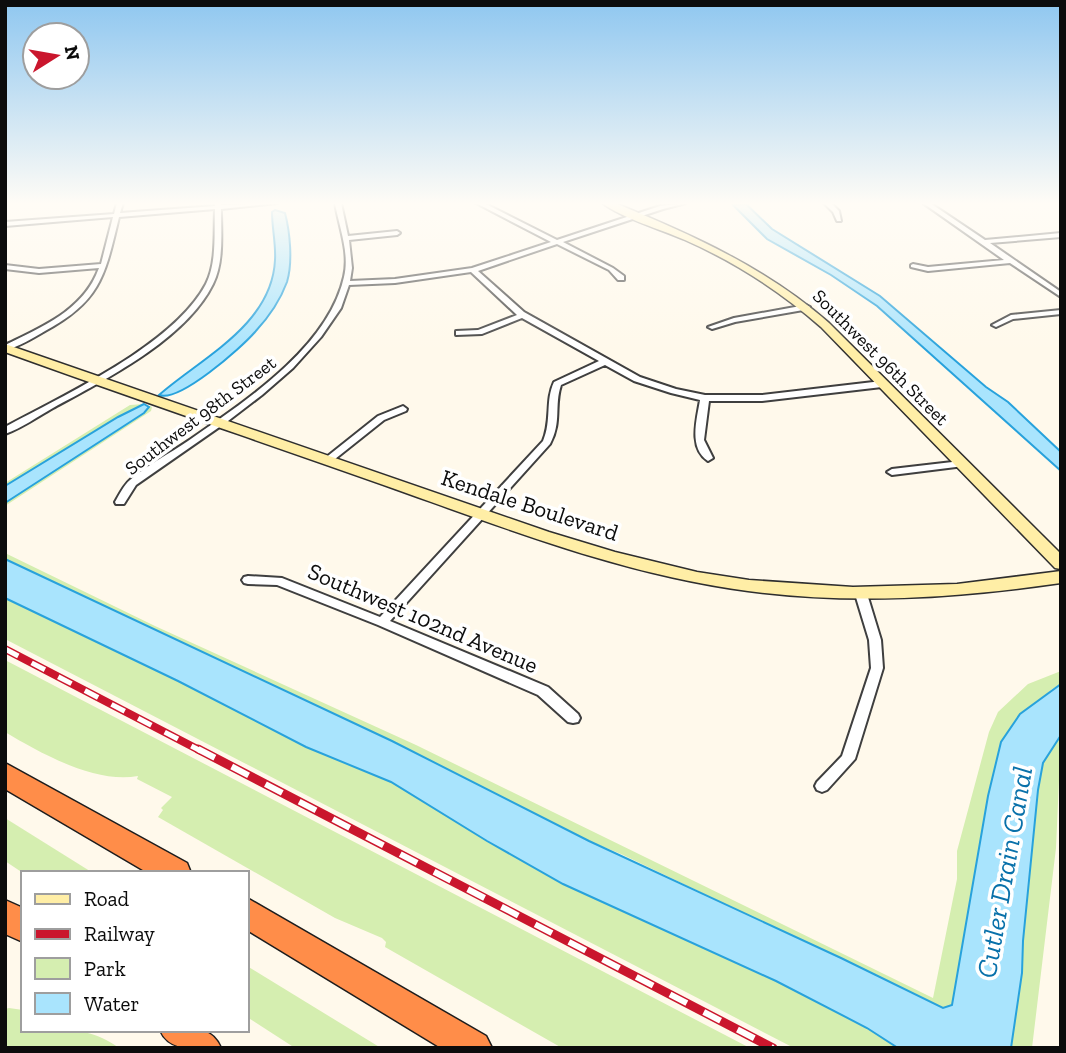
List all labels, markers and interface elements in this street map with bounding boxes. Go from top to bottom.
north arrow [21,21,91,91]
text: N [60,44,85,62]
street label: Southwest 96th Street [808,285,953,430]
street label: Southwest 98th Street [120,351,280,480]
street label: Kendale Boulevard [438,463,622,547]
street label: Southwest 102nd Avenue [304,557,542,679]
water label: Cutler Drain Canal [970,764,1039,980]
legend [21,871,248,1032]
text: Road [84,886,130,911]
text: Railway [84,921,155,946]
text: Park [84,956,126,981]
text: Water [84,991,139,1016]

